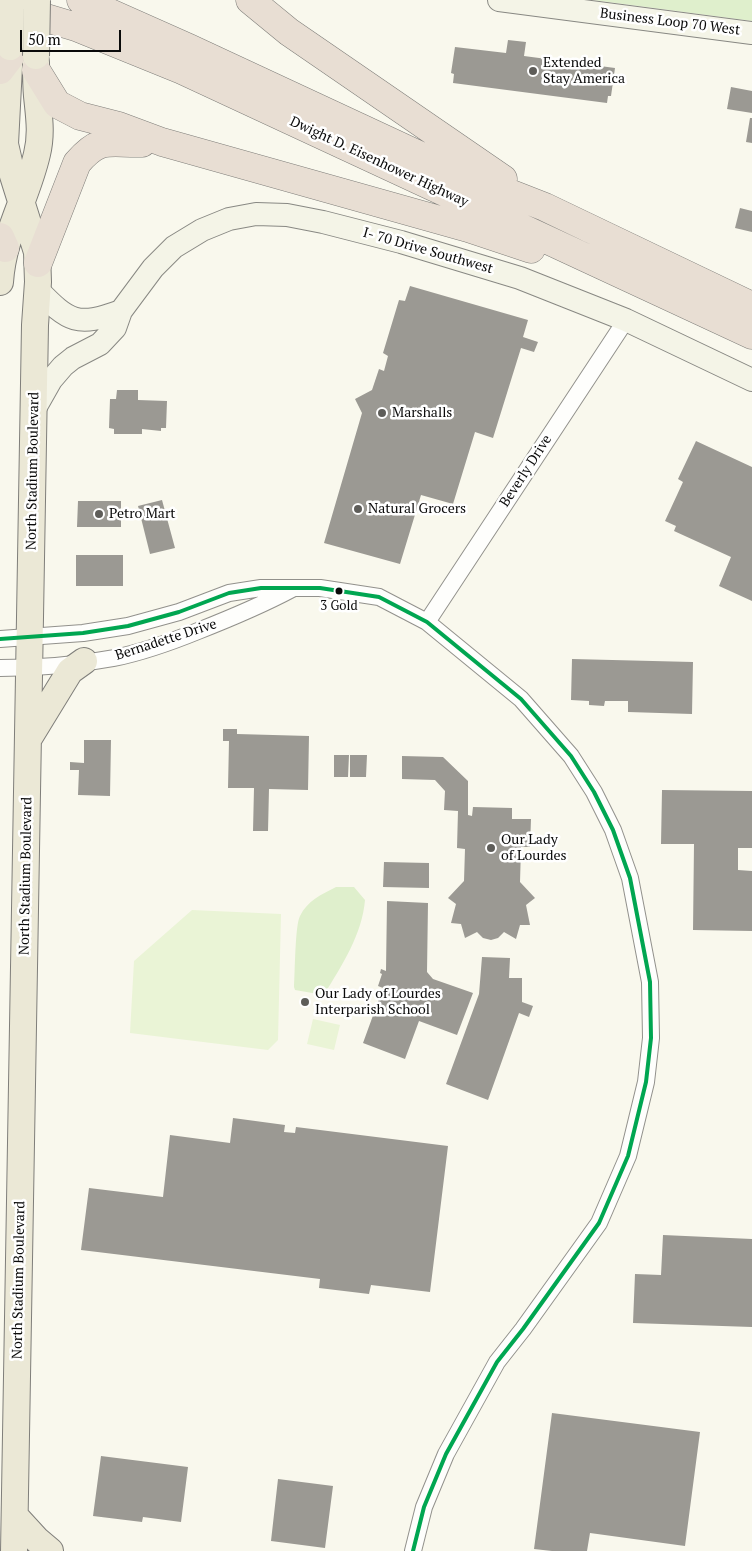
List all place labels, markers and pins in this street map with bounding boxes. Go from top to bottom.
place label: Extended Stay America [543,55,625,88]
marker: Extended Stay America [527,65,539,77]
place label: Marshalls [392,405,452,421]
marker: Marshalls [376,407,388,419]
place label: Natural Grocers [368,501,466,517]
marker: Natural Grocers [352,503,364,515]
place label: Petro Mart [109,506,175,522]
marker: Petro Mart [93,508,105,520]
marker: 3 Gold [334,586,344,596]
place label: 3 Gold [320,598,358,614]
place label: Our Lady of Lourdes [501,832,567,864]
marker: Our Lady of Lourdes [485,842,497,854]
place label: Our Lady of Lourdes Interparish School [315,986,441,1019]
marker: Our Lady of Lourdes Interparish School [299,996,311,1008]

